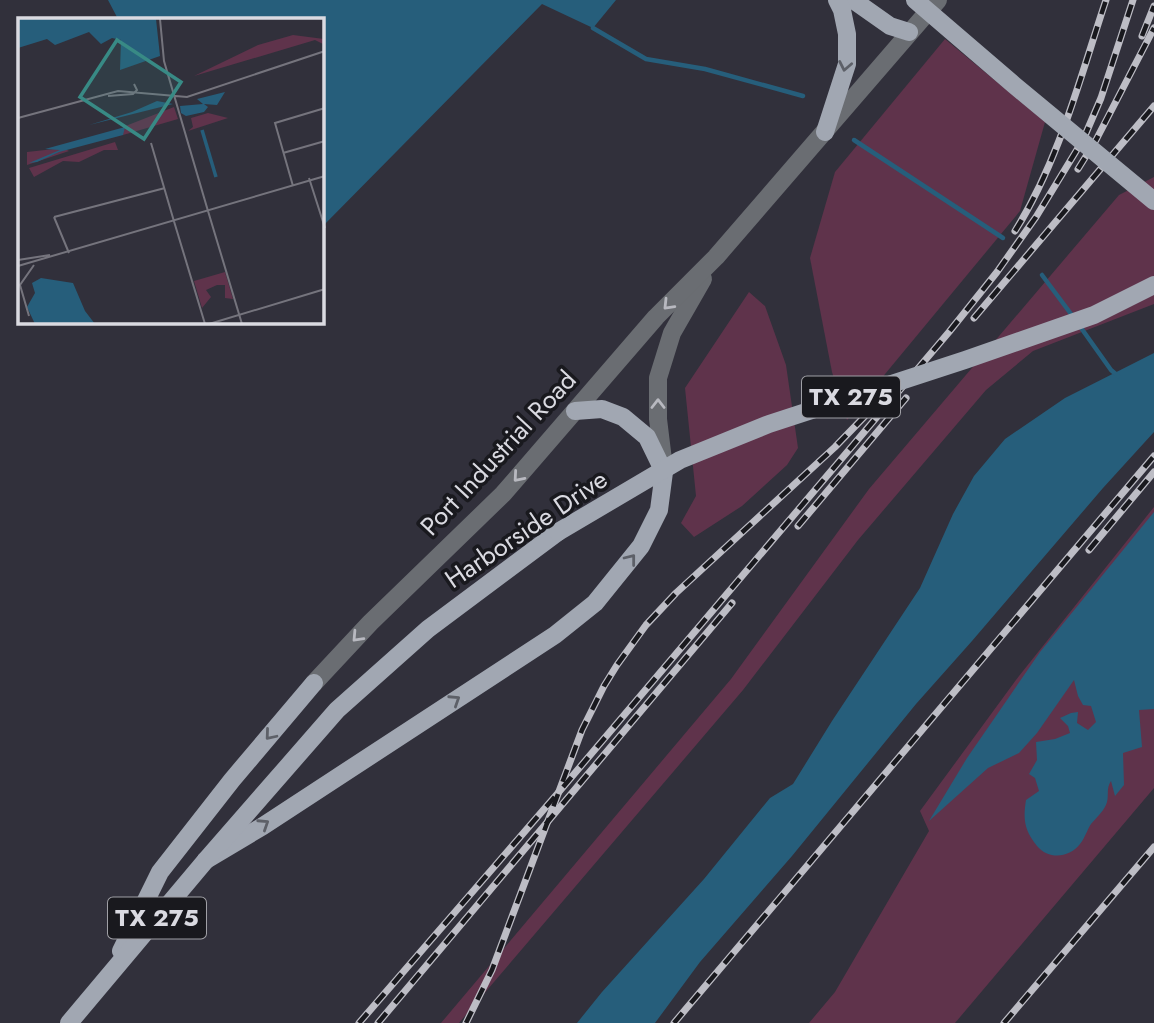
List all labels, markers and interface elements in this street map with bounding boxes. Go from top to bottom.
inset map [18,18,324,324]
one-way arrow [838,60,853,72]
one-way arrow [664,297,676,309]
street label: Port Industrial Road [411,362,585,544]
road number: TX 275 [802,376,900,418]
one-way arrow [650,398,666,409]
street label: Harborside Drive [437,460,615,598]
one-way arrow [514,468,526,481]
one-way arrow [623,555,636,567]
one-way arrow [353,629,365,642]
one-way arrow [447,696,460,709]
one-way arrow [266,726,278,739]
one-way arrow [256,820,269,833]
road number: TX 275 [108,898,206,938]

